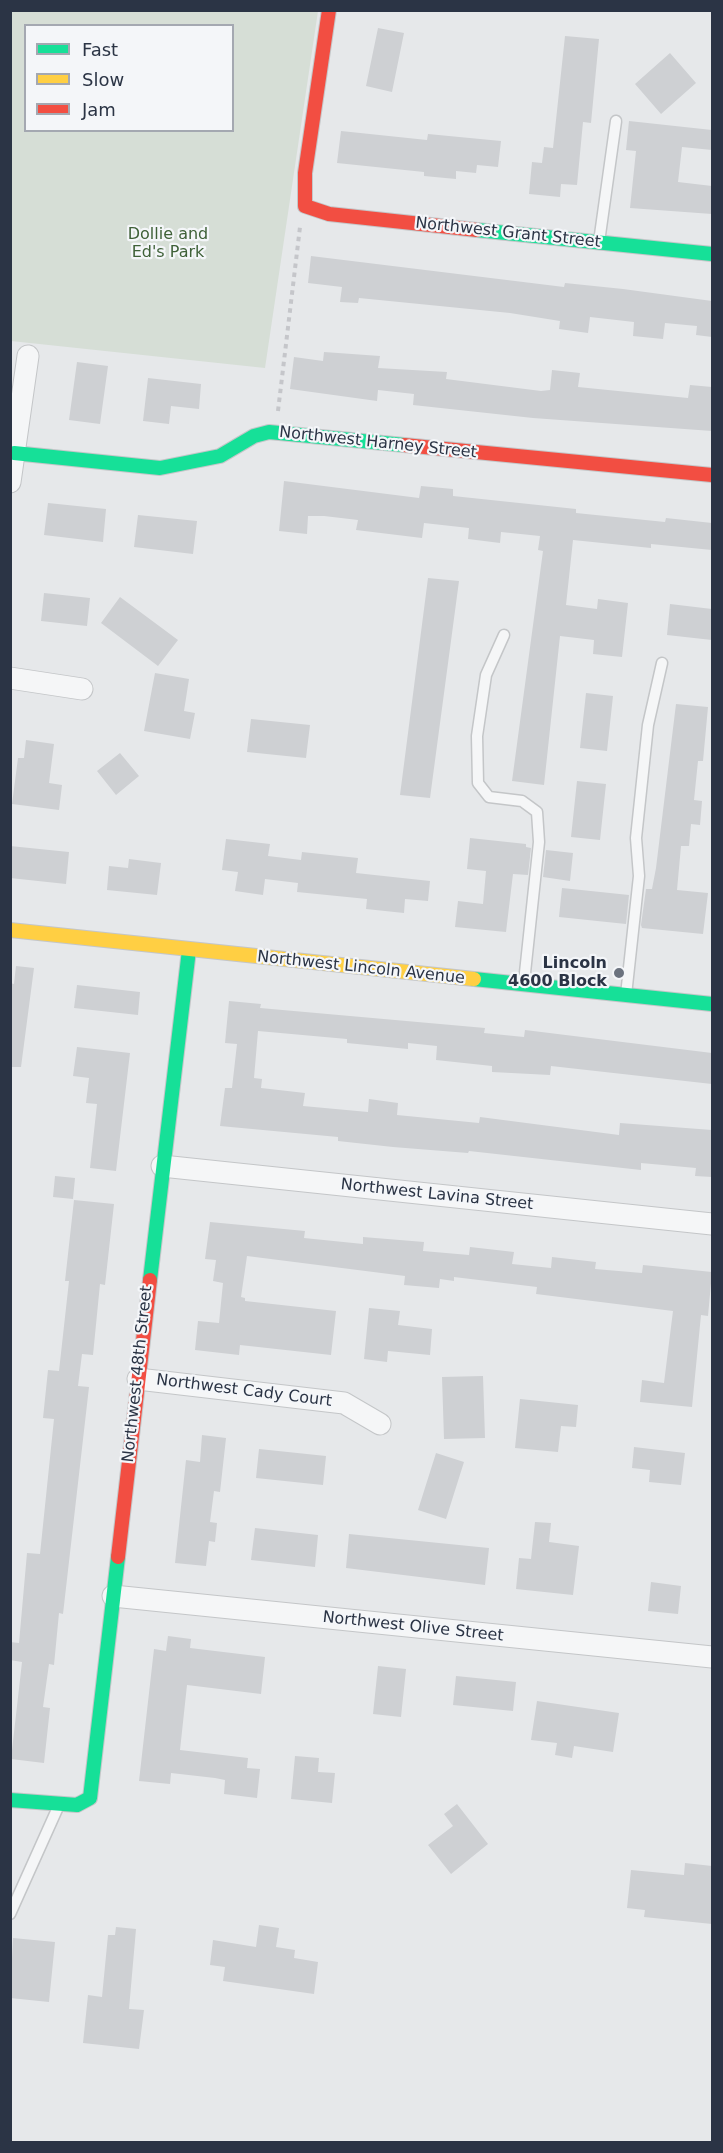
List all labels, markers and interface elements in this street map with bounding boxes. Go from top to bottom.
legend [24,24,234,132]
text: Fast [82,39,118,60]
text: Slow [82,69,124,90]
text: Jam [82,99,116,120]
street label: Northwest Grant Street [414,214,602,252]
park label: Dollie and Ed's Park [128,225,208,263]
street label: Northwest Harney Street [278,423,478,463]
street label: Northwest Lincoln Avenue [256,948,466,988]
place label: Lincoln 4600 Block [508,954,607,992]
marker: Lincoln 4600 Block [612,966,626,980]
street label: Northwest Lavina Street [340,1175,534,1215]
street label: Northwest 48th Street [119,1285,157,1463]
street label: Northwest Cady Court [155,1371,333,1411]
street label: Northwest Olive Street [322,1608,504,1646]

